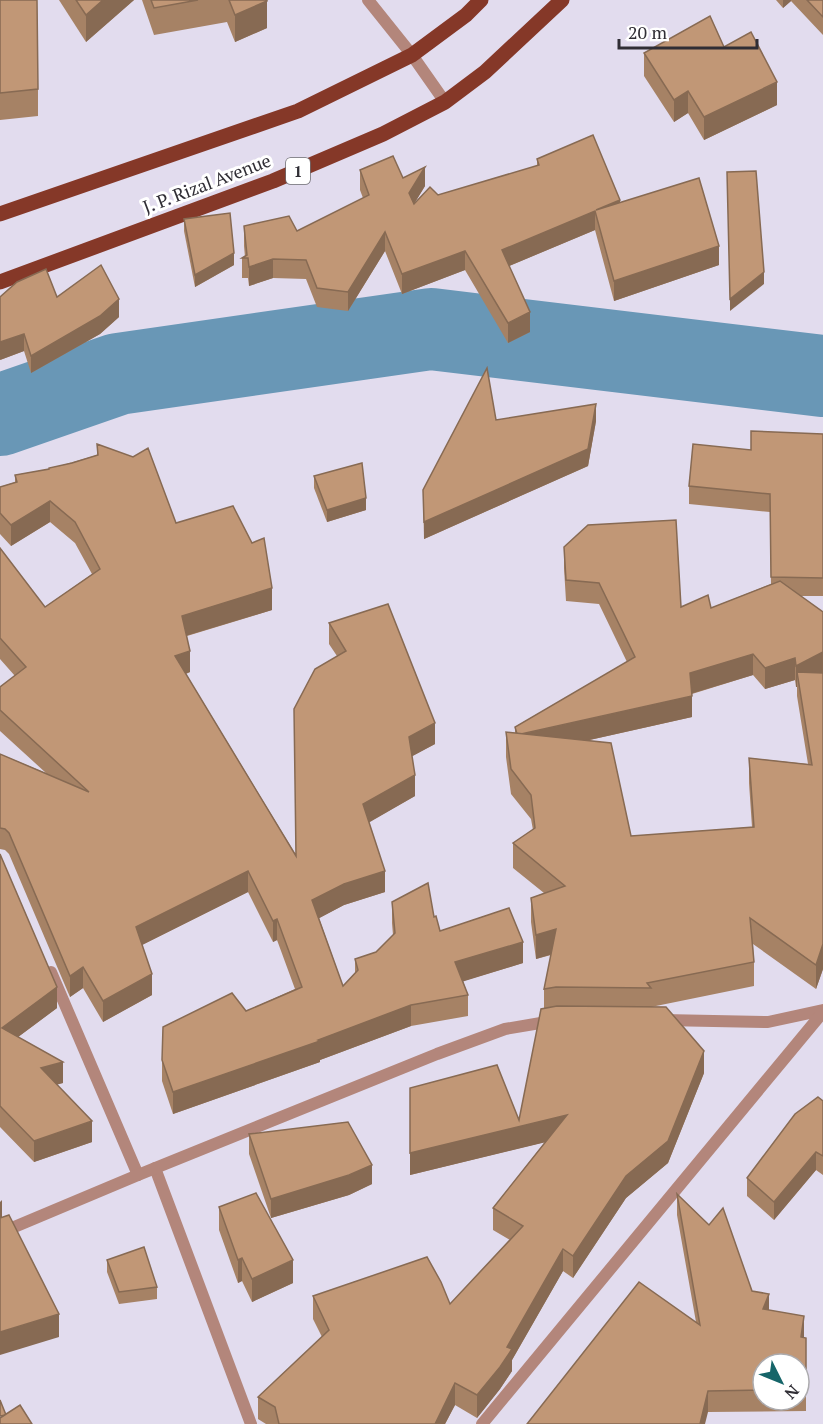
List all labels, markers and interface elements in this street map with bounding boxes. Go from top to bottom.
scale bar [619,12,757,50]
text: 20 m [628,20,668,44]
street label: J. P. Rizal Avenue [139,148,274,218]
road number: 1 [286,158,310,184]
north arrow [751,1352,811,1412]
text: N [780,1380,804,1404]

